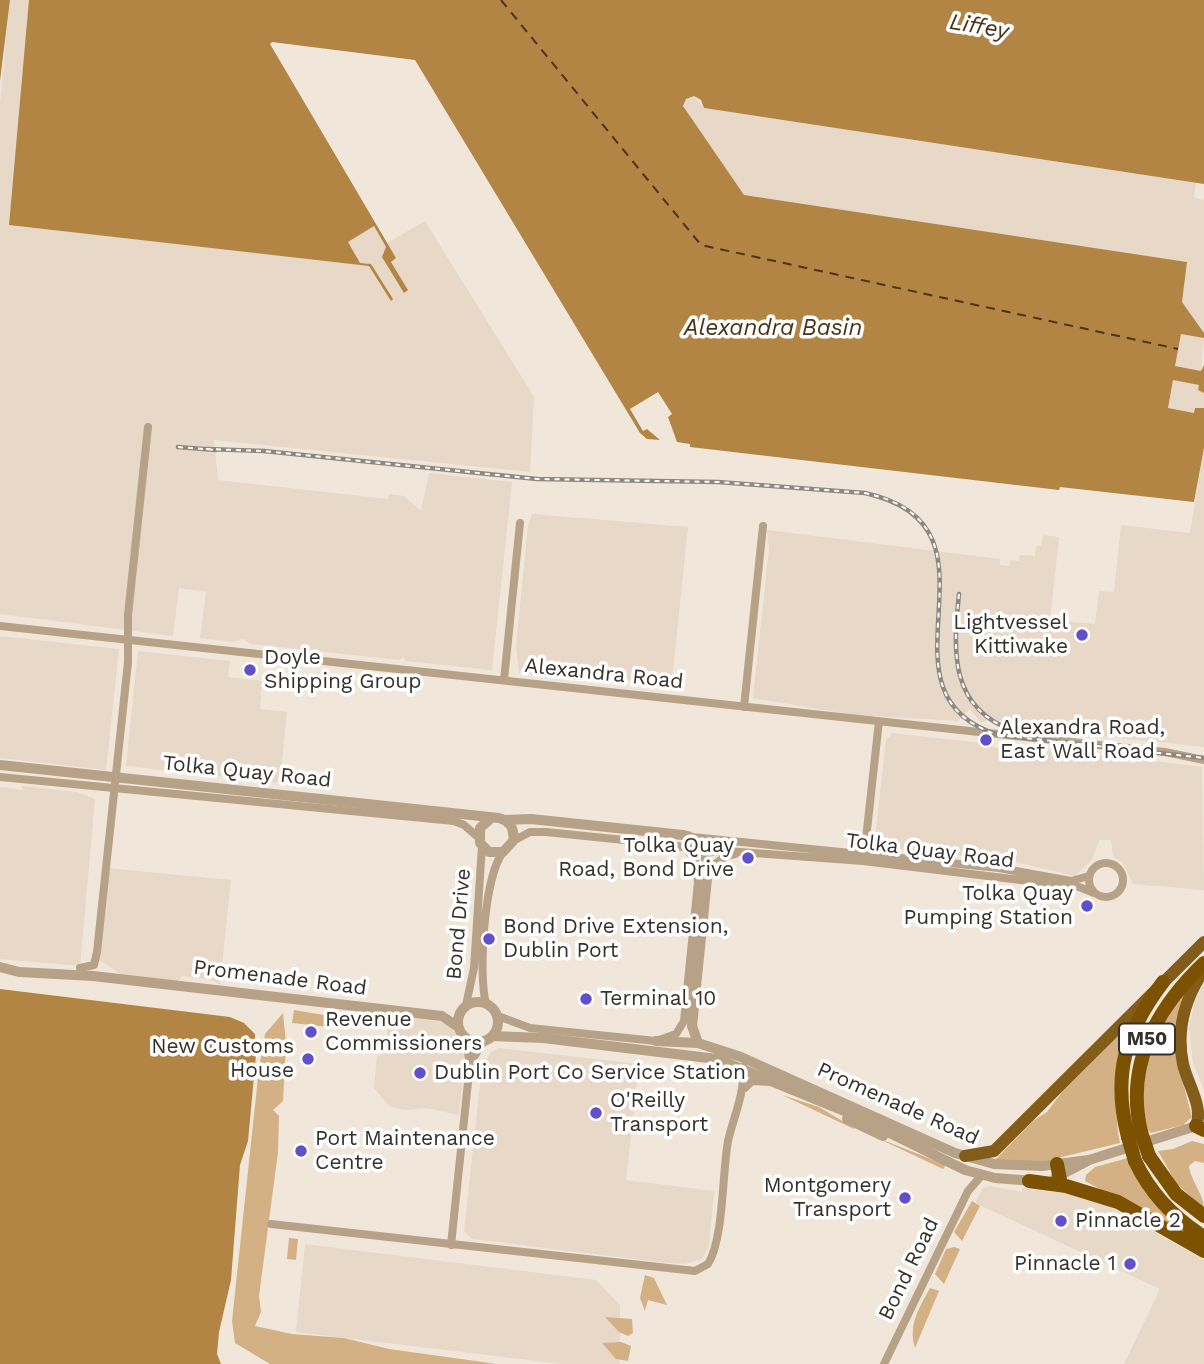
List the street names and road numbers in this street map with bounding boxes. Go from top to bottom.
street label: Alexandra Road [523,653,685,695]
street label: Tolka Quay Road [161,751,333,793]
street label: Tolka Quay Road [844,828,1016,874]
street label: Bond Drive [442,867,476,981]
street label: Promenade Road [192,955,368,1001]
road number: M50 [1119,1023,1175,1054]
street label: Promenade Road [813,1057,983,1151]
street label: Bond Road [873,1214,945,1324]

